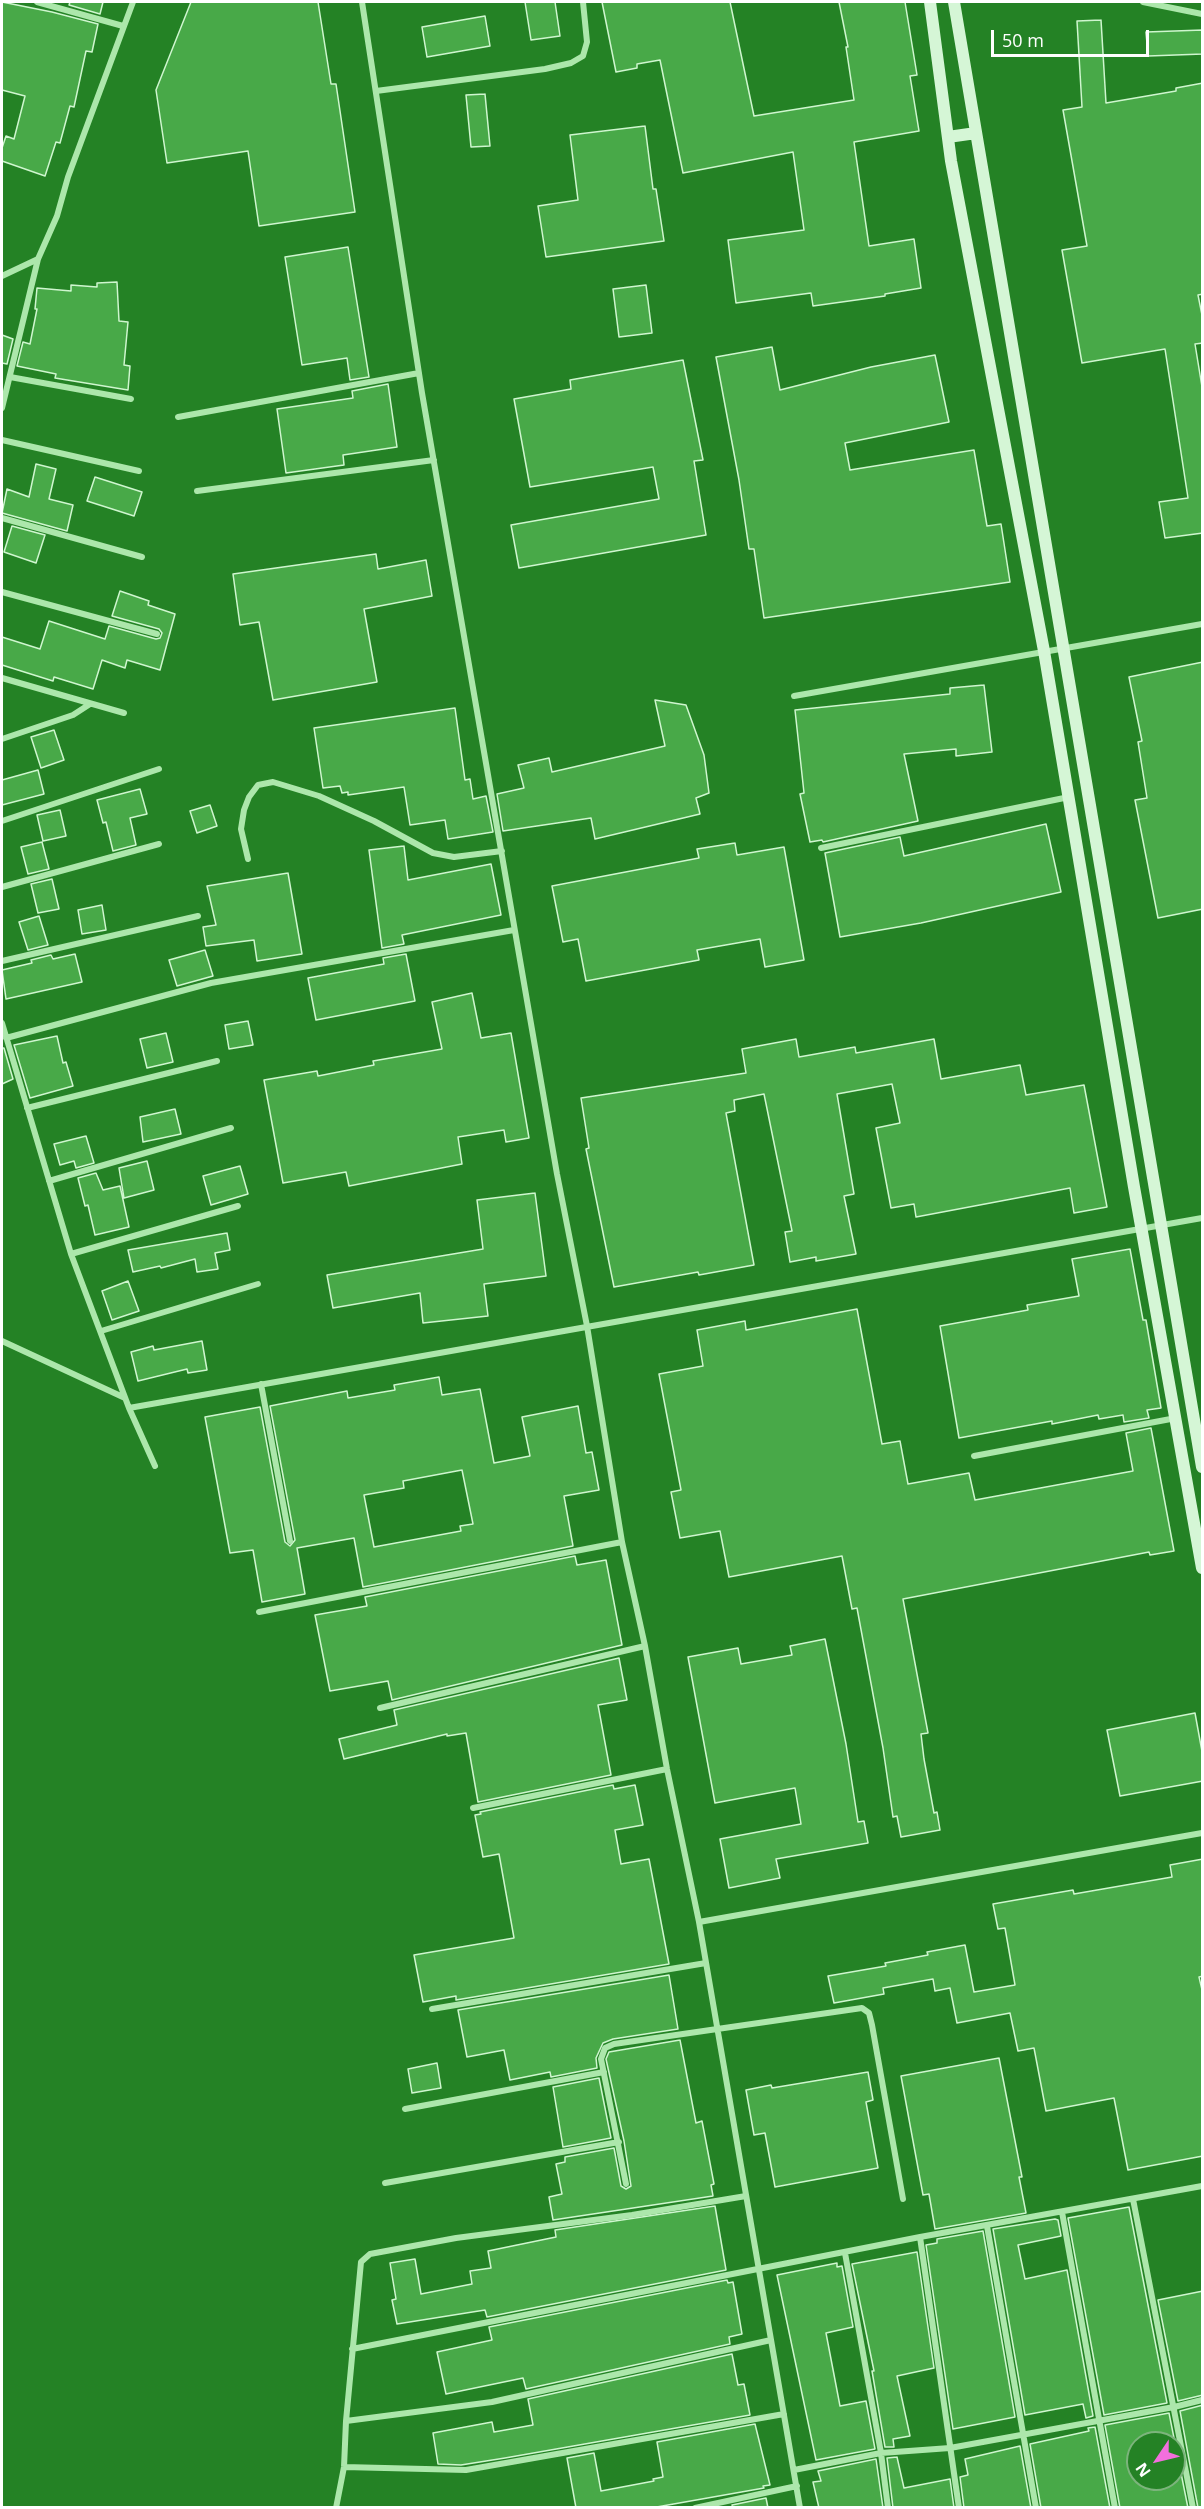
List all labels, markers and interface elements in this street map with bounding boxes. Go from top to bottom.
scale bar [994,18,1152,56]
text: 50 m [1002,28,1044,52]
north arrow [1126,2431,1186,2491]
text: N [1130,2459,1156,2482]

